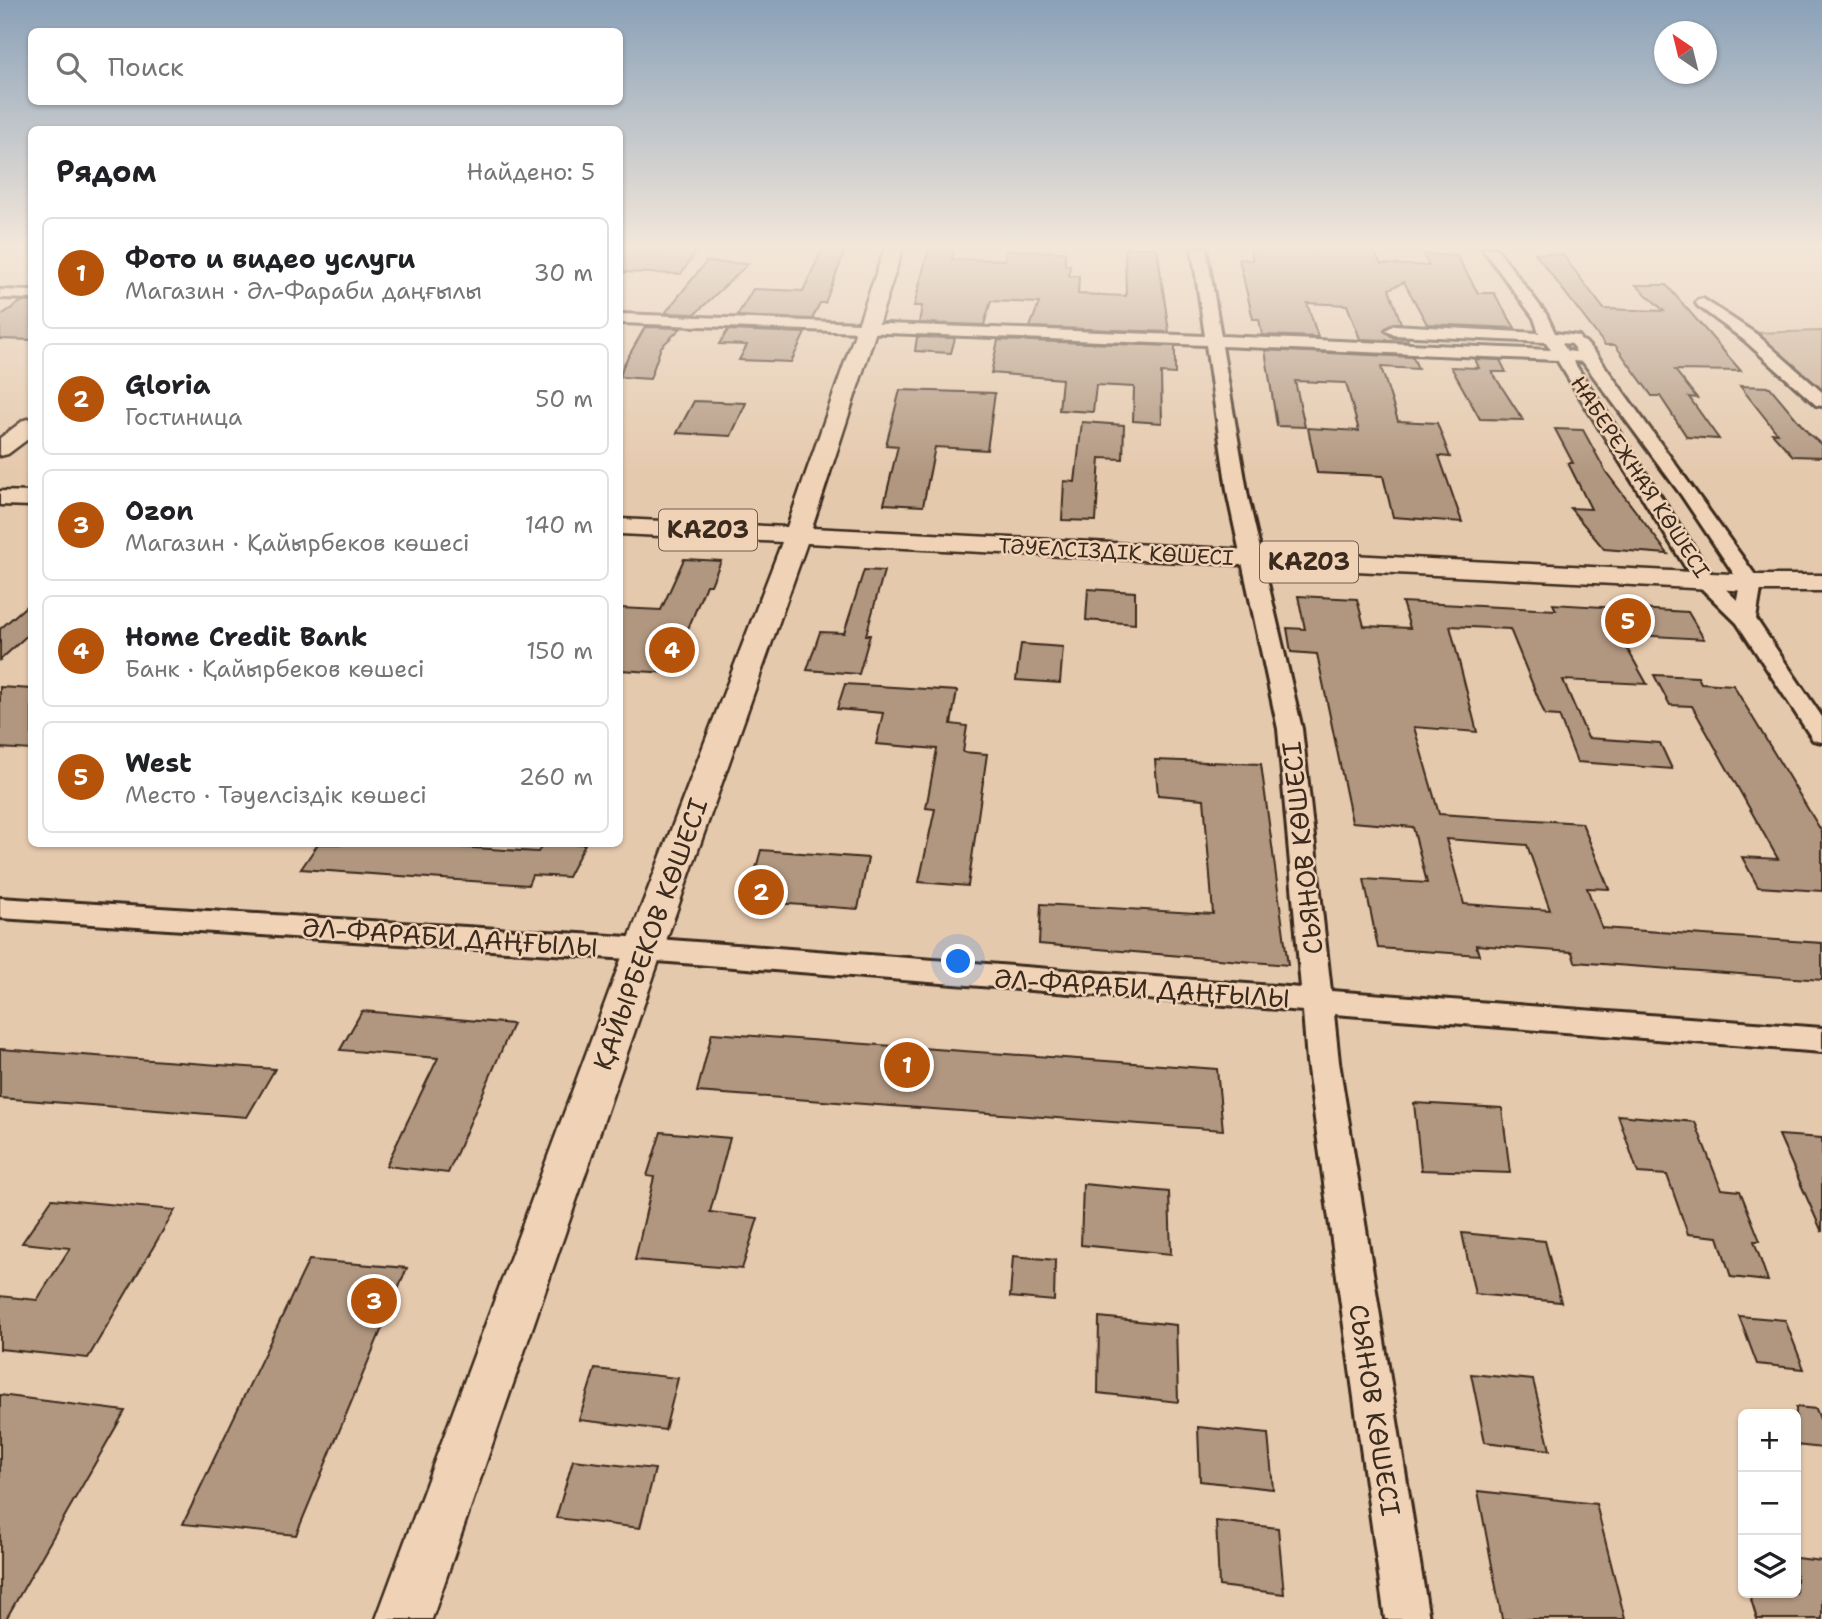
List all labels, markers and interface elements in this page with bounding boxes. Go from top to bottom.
north arrow [1654,21,1717,84]
search box [28,28,623,105]
icon: search [52,48,90,86]
text: Поиск [108,49,184,84]
text: Рядом [56,151,156,192]
text: Найдено: 5 [467,157,595,187]
text: Фото и видео услуги [125,241,415,276]
text: 1 [76,258,86,288]
text: 30 m [534,258,593,288]
text: Магазин · Әл-Фараби даңғылы [125,276,482,306]
text: Gloria [125,367,210,402]
street label: НАБЕРЕЖНАЯ КӨШЕСІ [1564,371,1716,583]
text: 2 [73,384,89,414]
text: 50 m [535,384,593,414]
text: Гостиница [125,402,242,432]
text: Ozon [125,493,194,528]
road number: KАZ03 [659,509,757,550]
text: 3 [73,510,89,540]
text: 140 m [525,510,593,540]
text: Магазин · Қайырбеков көшесі [125,528,470,558]
street label: ТӘУЕЛСІЗДІК КӨШЕСІ [998,532,1234,572]
road number: KАZ03 [1260,542,1358,582]
pin: 5 [1605,595,1651,647]
text: Home Credit Bank [125,619,368,654]
pin: 4 [649,624,695,676]
text: 4 [73,636,89,666]
text: 150 m [526,636,593,666]
text: Банк · Қайырбеков көшесі [125,654,425,684]
street label: СЬЯНОВ КӨШЕСІ [1273,740,1331,956]
text: West [125,745,192,780]
text: 5 [74,762,88,792]
text: 260 m [519,762,593,792]
text: Место · Тәуелсіздік көшесі [125,780,427,810]
street label: ҚАЙЫРБЕКОВ КӨШЕСІ [584,793,716,1075]
pin: 2 [738,866,784,918]
street label: ӘЛ-ФАРАБИ ДАҢҒЫЛЫ [301,909,599,965]
your location [941,944,975,978]
street label: ӘЛ-ФАРАБИ ДАҢҒЫЛЫ [993,960,1291,1016]
pin: 1 [884,1039,930,1091]
pin: 3 [351,1275,397,1327]
street label: СЬЯНОВ КӨШЕСІ [1341,1302,1409,1518]
map controls [1738,1409,1801,1598]
button: + [1738,1409,1801,1472]
button: − [1738,1472,1801,1535]
button: layers [1738,1535,1801,1598]

